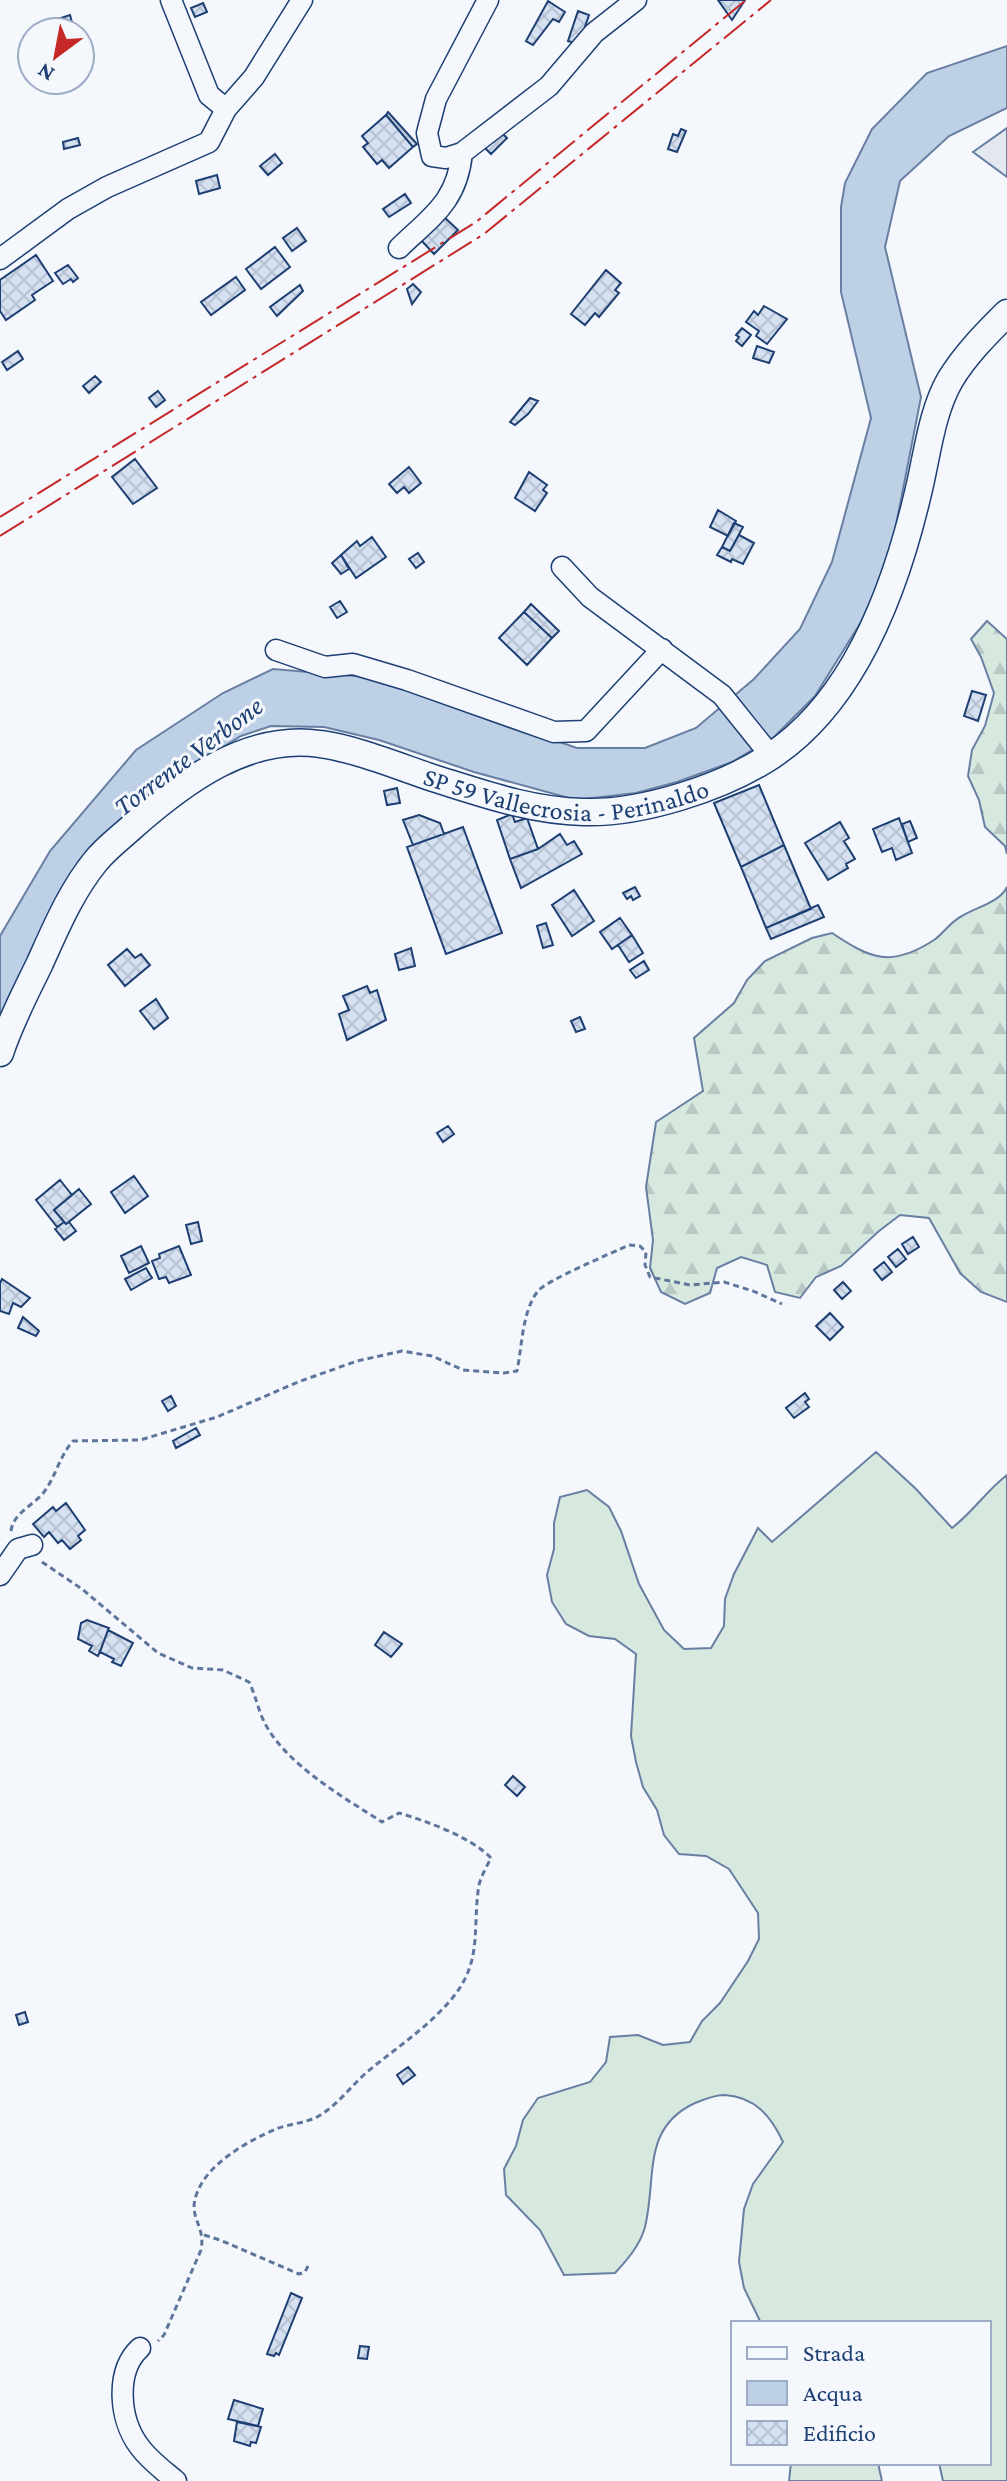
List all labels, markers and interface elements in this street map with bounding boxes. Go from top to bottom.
north arrow [16,16,96,96]
text: N [33,58,59,87]
water label: Torrente Verbone [108,690,269,822]
street label: SP 59 Vallecrosia - Perinaldo [420,761,713,827]
legend [731,2321,991,2465]
text: Strada [803,2339,865,2366]
text: Acqua [803,2379,863,2406]
text: Edificio [803,2419,876,2446]

